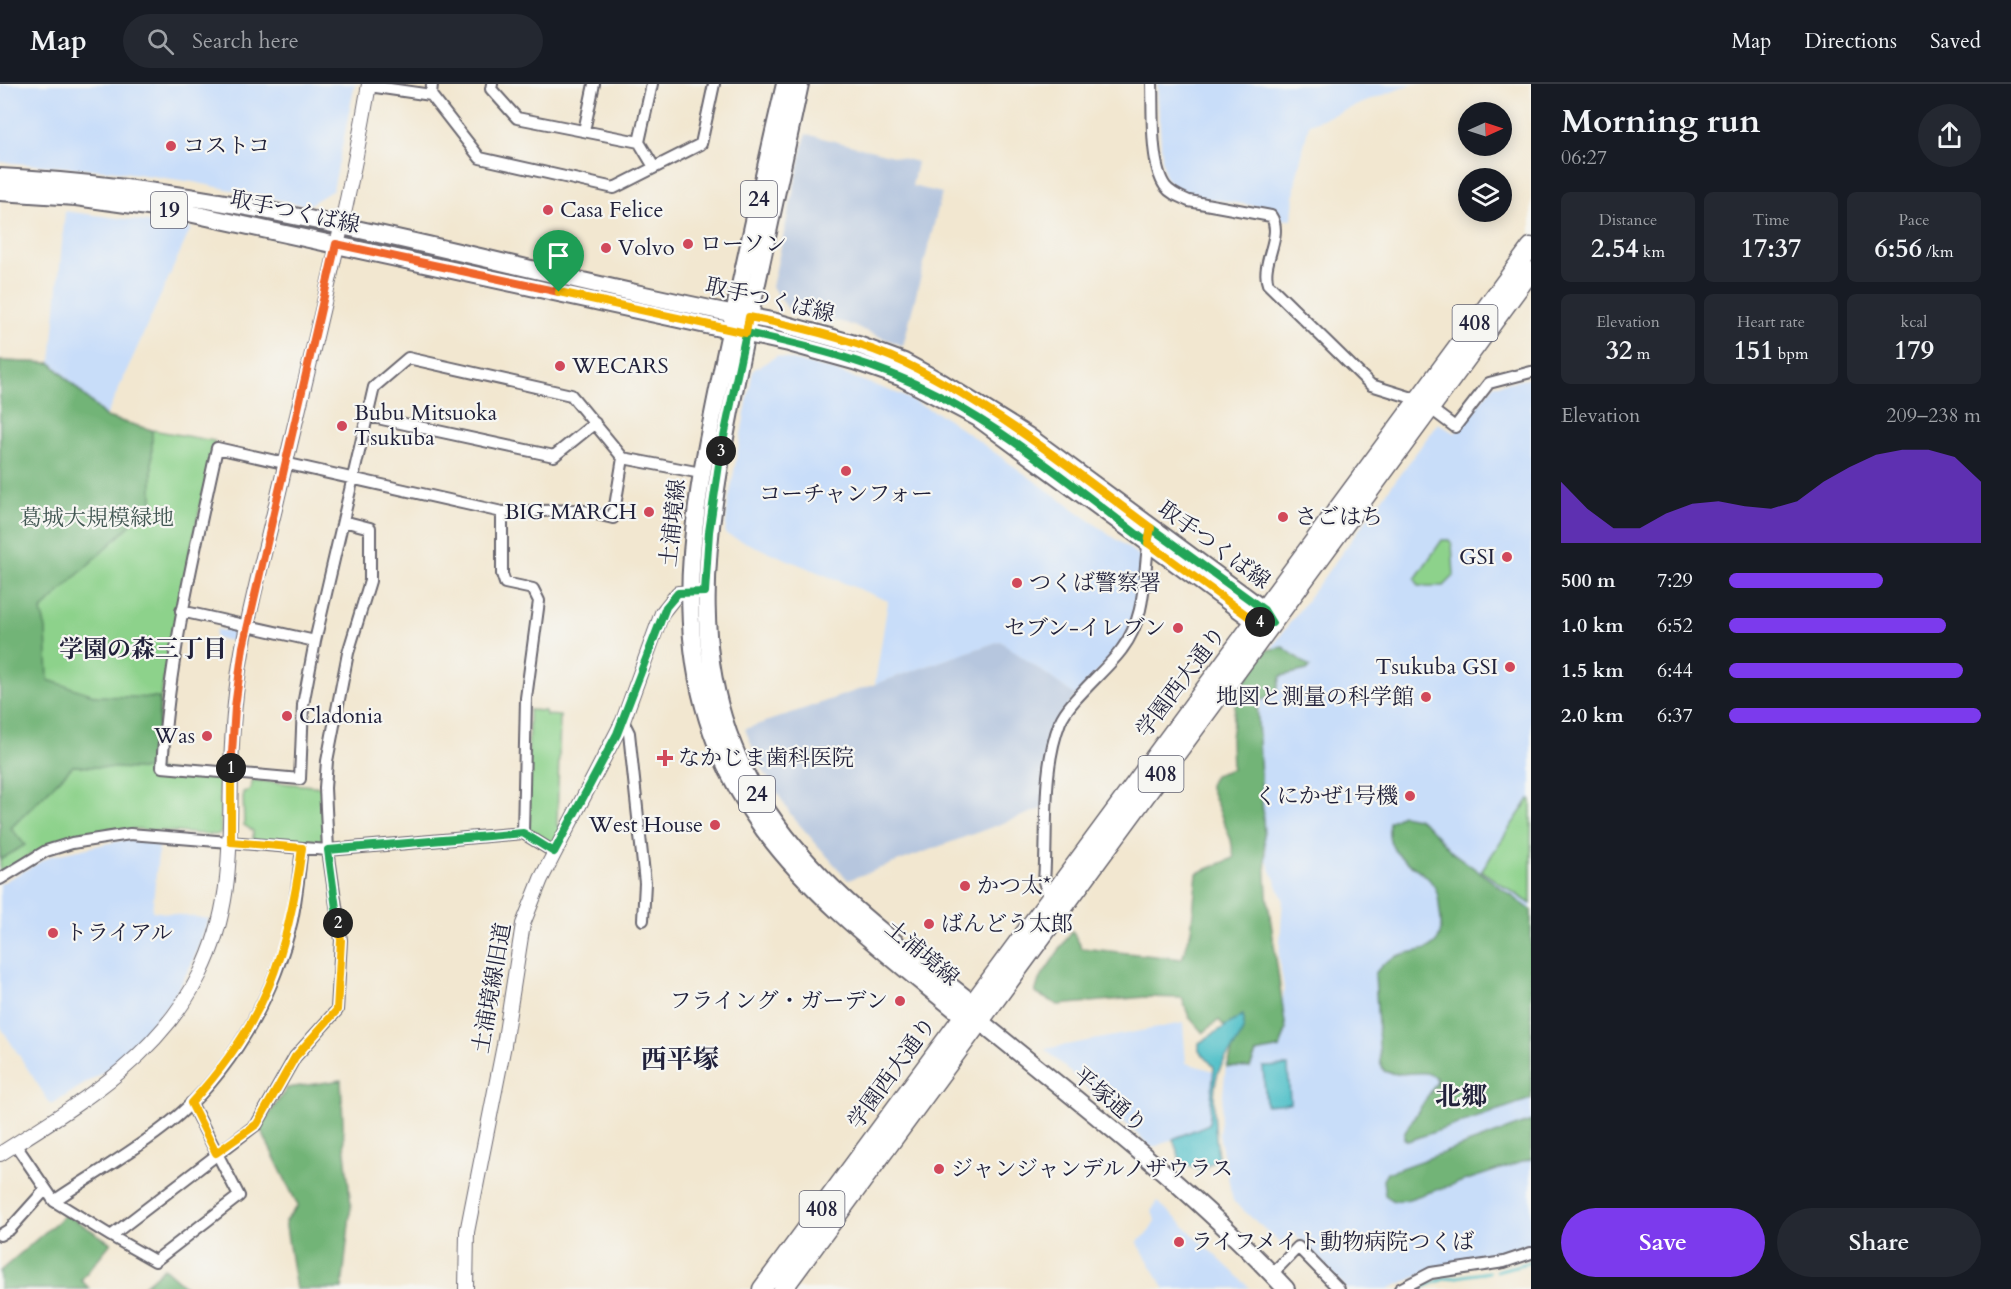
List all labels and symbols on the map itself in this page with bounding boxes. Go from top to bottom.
north arrow [1458,102,1512,156]
place label: コストコ [183,131,270,161]
marker: コストコ [164,139,178,153]
road number: 24 [741,181,777,217]
street label: 取手つくば線 [227,184,363,240]
road number: 19 [151,192,187,228]
place label: Casa Felice [560,195,663,225]
marker: Casa Felice [541,203,555,217]
place label: ローソン [700,229,787,259]
pin [533,230,584,292]
place label: Volvo [618,233,675,263]
marker: ローソン [681,237,695,251]
marker: Volvo [599,241,613,255]
street label: 取手つくば線 [702,271,838,329]
road number: 408 [1452,305,1498,341]
place label: WECARS [571,351,669,381]
marker: WECARS [553,359,567,373]
place label: Bubu Mitsuoka Tsukuba [354,398,498,453]
marker: Bubu Mitsuoka Tsukuba [335,419,349,433]
pin: 3 [706,436,736,466]
marker: コーチャンフォー [839,464,853,478]
street label: 土浦境線 [653,478,693,568]
place label: コーチャンフォー [759,479,933,509]
street label: 取手つくば線 [1152,494,1276,596]
place label: BIG MARCH [504,497,637,527]
place label: さごはち [1295,502,1383,532]
park label: 葛城大規模緑地 [20,503,174,533]
marker: BIG MARCH [642,505,656,519]
marker: さごはち [1276,510,1290,524]
place label: GSI [1459,542,1495,572]
marker: GSI [1500,550,1514,564]
place label: つくば警察署 [1029,568,1161,598]
marker: つくば警察署 [1010,576,1024,590]
pin: 4 [1245,607,1275,637]
place label: セブン-イレブン [1004,613,1166,643]
street label: 学園西大通り [1129,620,1233,744]
marker: セブン-イレブン [1171,621,1185,635]
district label: 学園の森三丁目 [59,633,227,666]
place label: Tsukuba GSI [1375,652,1498,682]
marker: Tsukuba GSI [1503,660,1517,674]
place label: 地図と測量の科学館 [1216,682,1414,712]
marker: 地図と測量の科学館 [1419,690,1433,704]
place label: Cladonia [299,701,383,731]
marker: Cladonia [280,709,294,723]
place label: Was [153,721,195,751]
marker: Was [200,729,214,743]
place label: なかじま歯科医院 [678,743,854,773]
marker: なかじま歯科医院 [656,749,674,767]
pin: 1 [216,753,246,783]
road number: 408 [1138,756,1184,792]
road number: 24 [739,776,775,812]
place label: くにかぜ1号機 [1255,781,1398,811]
marker: くにかぜ1号機 [1403,789,1417,803]
place label: West House [588,810,703,840]
marker: West House [708,818,722,832]
place label: かつ太* [977,871,1051,901]
marker: かつ太* [958,879,972,893]
pin: 2 [323,908,353,938]
place label: ばんどう太郎 [941,909,1073,939]
street label: 土浦境線 [879,913,965,993]
marker: ばんどう太郎 [922,917,936,931]
place label: トライアル [65,918,173,948]
street label: 土浦境線旧道 [466,920,518,1056]
marker: トライアル [46,926,60,940]
place label: フライング・ガーデン [670,986,888,1016]
marker: フライング・ガーデン [893,994,907,1008]
street label: 学園西大通り [841,1011,943,1135]
district label: 西平塚 [641,1042,719,1077]
street label: 平塚通り [1067,1060,1153,1140]
district label: 北郷 [1435,1079,1488,1114]
place label: ジャンジャンデルノザウラス [951,1154,1233,1184]
marker: ジャンジャンデルノザウラス [932,1162,946,1176]
road number: 408 [800,1191,844,1227]
place label: ライフメイト動物病院つくば [1191,1227,1474,1257]
marker: ライフメイト動物病院つくば [1172,1235,1186,1249]

